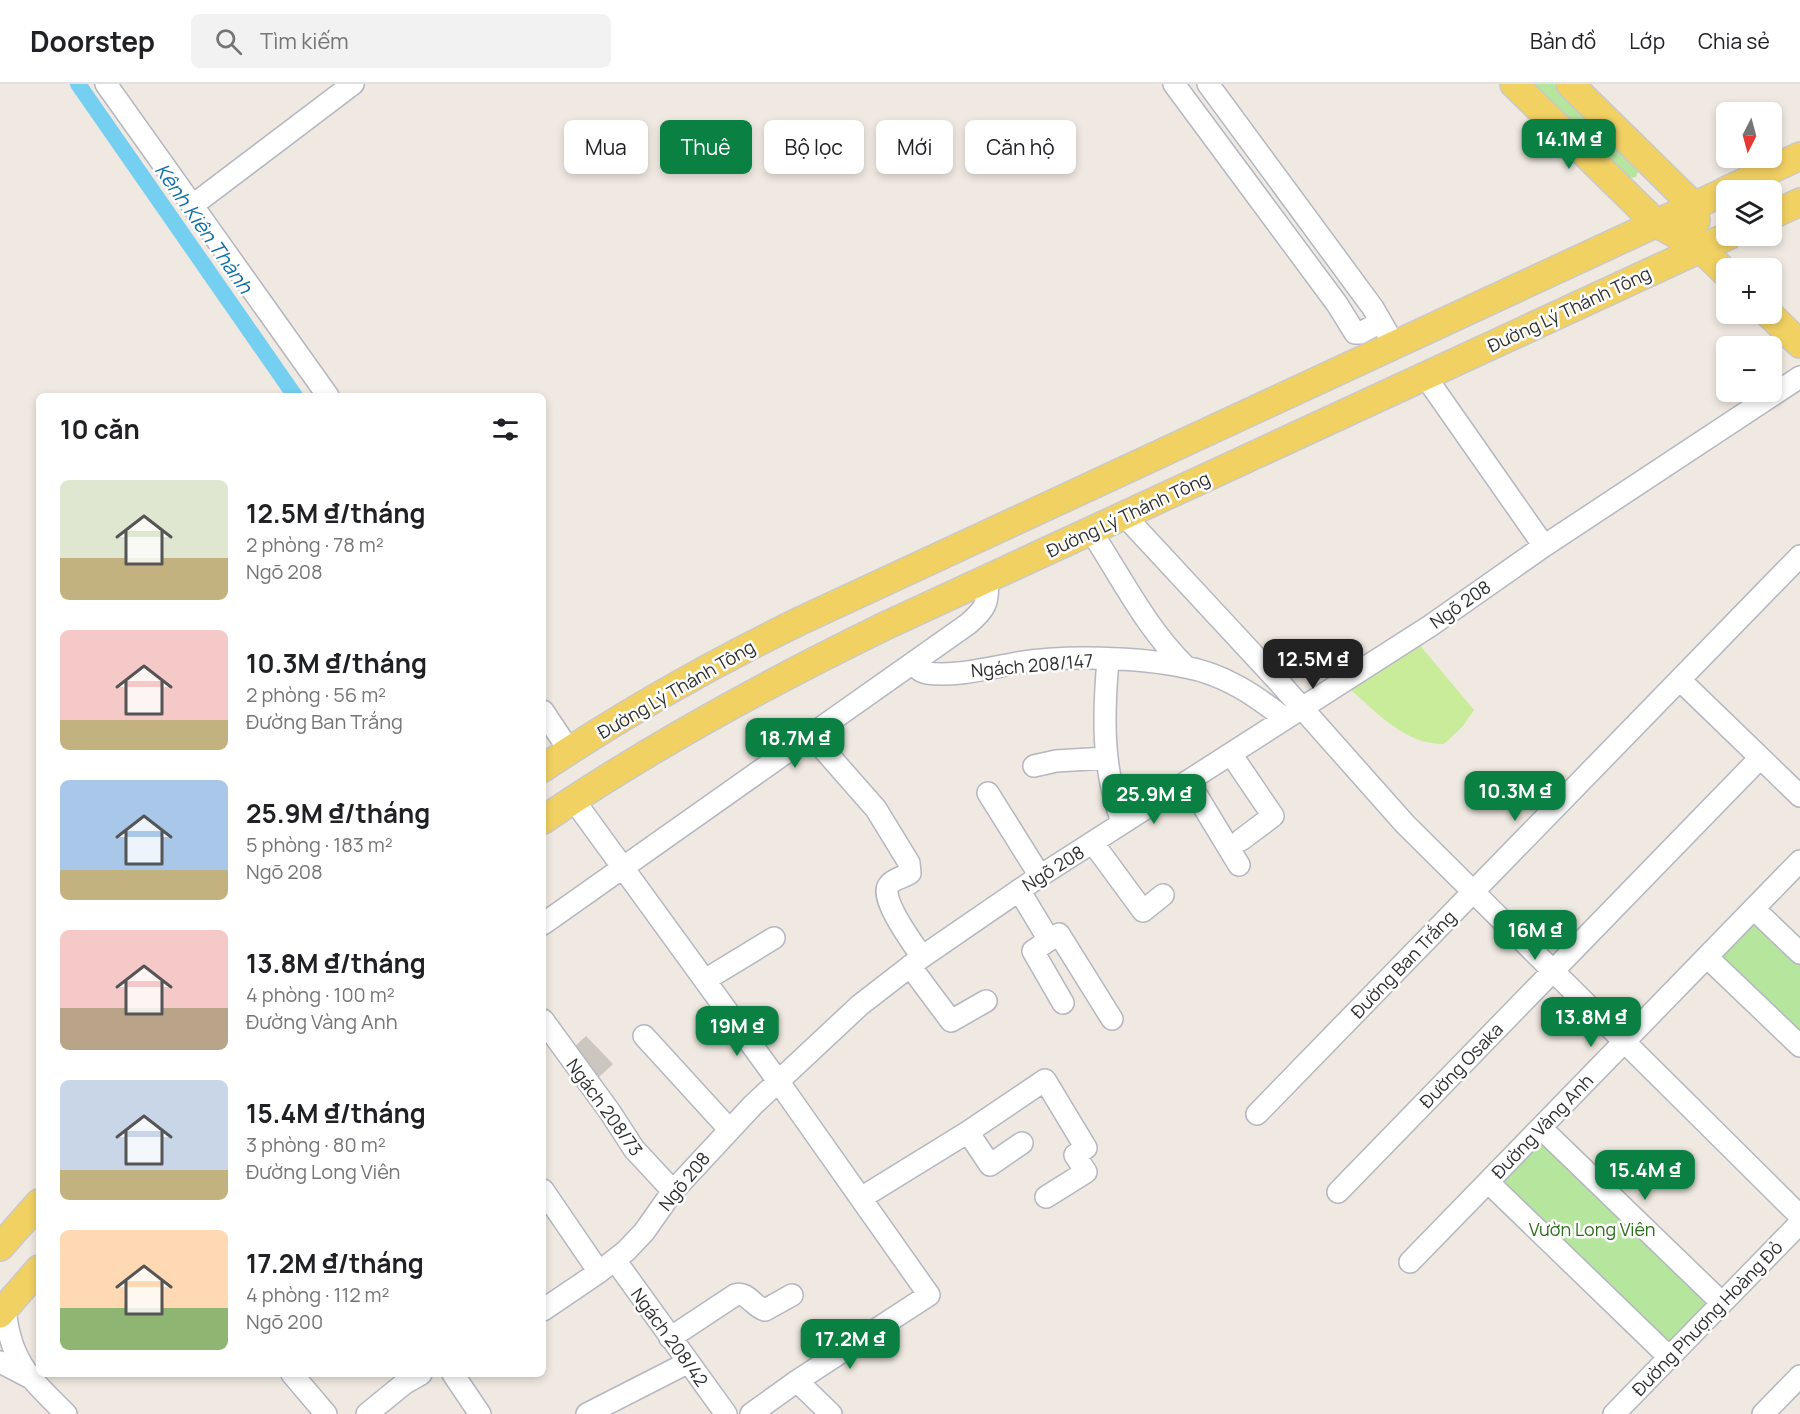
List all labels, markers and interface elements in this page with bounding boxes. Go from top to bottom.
search box [191,14,611,68]
text: Doorstep [30,22,155,60]
icon: search [212,25,245,58]
text: Tìm kiếm [260,26,349,56]
text: Bản đồ [1530,27,1596,55]
text: Lớp [1629,27,1665,55]
text: Chia sẻ [1698,27,1770,55]
north arrow [1716,102,1782,168]
map controls [1716,102,1782,402]
pin: 14.1M ₫ [1514,119,1624,170]
chip: Mua [564,120,648,174]
chip: Thuê [660,120,752,174]
chip: Bộ lọc [764,120,864,174]
chip: Mới [876,120,953,174]
chip: Căn hộ [965,120,1076,174]
text: 14.1M ₫ [1536,125,1602,152]
water label: Kênh Kiên Thành [149,158,260,299]
button: layers [1716,180,1782,246]
button: + [1716,258,1782,324]
street label: Đường Lý Thánh Tông [1483,261,1655,357]
button: − [1716,336,1782,402]
text: 10 căn [60,411,140,447]
icon: filters [489,413,522,446]
street label: Đường Lý Thánh Tông [1042,466,1214,562]
text: 12.5M ₫/tháng [246,495,426,531]
icon: home [108,504,180,576]
text: 2 phòng · 78 m² [246,531,384,558]
text: Ngõ 208 [246,558,323,585]
street label: Ngõ 208 [1425,574,1495,634]
street label: Đường Lý Thánh Tông [593,634,759,744]
pin: 12.5M ₫ [1258,639,1368,690]
text: 10.3M ₫/tháng [246,645,427,681]
text: 12.5M ₫ [1277,645,1349,672]
street label: Ngách 208/147 [970,648,1094,682]
icon: home [108,654,180,726]
text: 2 phòng · 56 m² [246,681,386,708]
text: Đường Ban Trắng [246,708,403,735]
pin: 18.7M ₫ [740,718,850,769]
text: 18.7M ₫ [759,724,831,751]
pin: 10.3M ₫ [1460,771,1570,822]
pin: 25.9M ₫ [1099,774,1209,825]
text: 10.3M ₫ [1478,777,1552,804]
text: 25.9M ₫ [1116,780,1192,807]
text: 25.9M ₫/tháng [246,795,430,831]
icon: home [108,804,180,876]
text: 5 phòng · 183 m² [246,831,393,858]
street label: Ngõ 208 [1017,840,1089,896]
text: Ngõ 208 [246,858,323,885]
street label: Đường Ban Trắng [1345,905,1461,1023]
pin: 16M ₫ [1493,910,1577,961]
text: 16M ₫ [1508,916,1562,943]
text: 13.8M ₫/tháng [246,945,426,981]
icon: home [108,954,180,1026]
text: 4 phòng · 100 m² [246,981,395,1008]
pin: 13.8M ₫ [1536,997,1646,1048]
text: 13.8M ₫ [1555,1003,1627,1030]
pin: 19M ₫ [695,1006,779,1057]
text: Đường Vàng Anh [246,1008,398,1035]
text: 19M ₫ [710,1012,764,1039]
street label: Đường Osaka [1414,1017,1508,1113]
street label: Ngách 208/73 [562,1053,648,1161]
street label: Đường Vàng Anh [1486,1069,1598,1183]
text: 15.4M ₫/tháng [246,1095,426,1131]
icon: home [108,1104,180,1176]
text: 3 phòng · 80 m² [246,1131,386,1158]
street label: Ngõ 208 [653,1147,715,1215]
pin: 15.4M ₫ [1590,1150,1700,1201]
text: 15.4M ₫ [1609,1156,1681,1183]
text: Đường Long Viên [246,1158,400,1185]
park label: Vườn Long Viên [1529,1217,1655,1241]
street label: Đường Phượng Hoàng Đỏ [1626,1235,1788,1401]
text: 17.2M ₫/tháng [246,1245,424,1281]
icon: home [108,1254,180,1326]
text: 4 phòng · 112 m² [246,1281,390,1308]
street label: Ngách 208/42 [626,1283,714,1391]
text: Ngõ 200 [246,1308,323,1335]
pin: 17.2M ₫ [795,1319,905,1370]
text: 17.2M ₫ [815,1325,885,1352]

